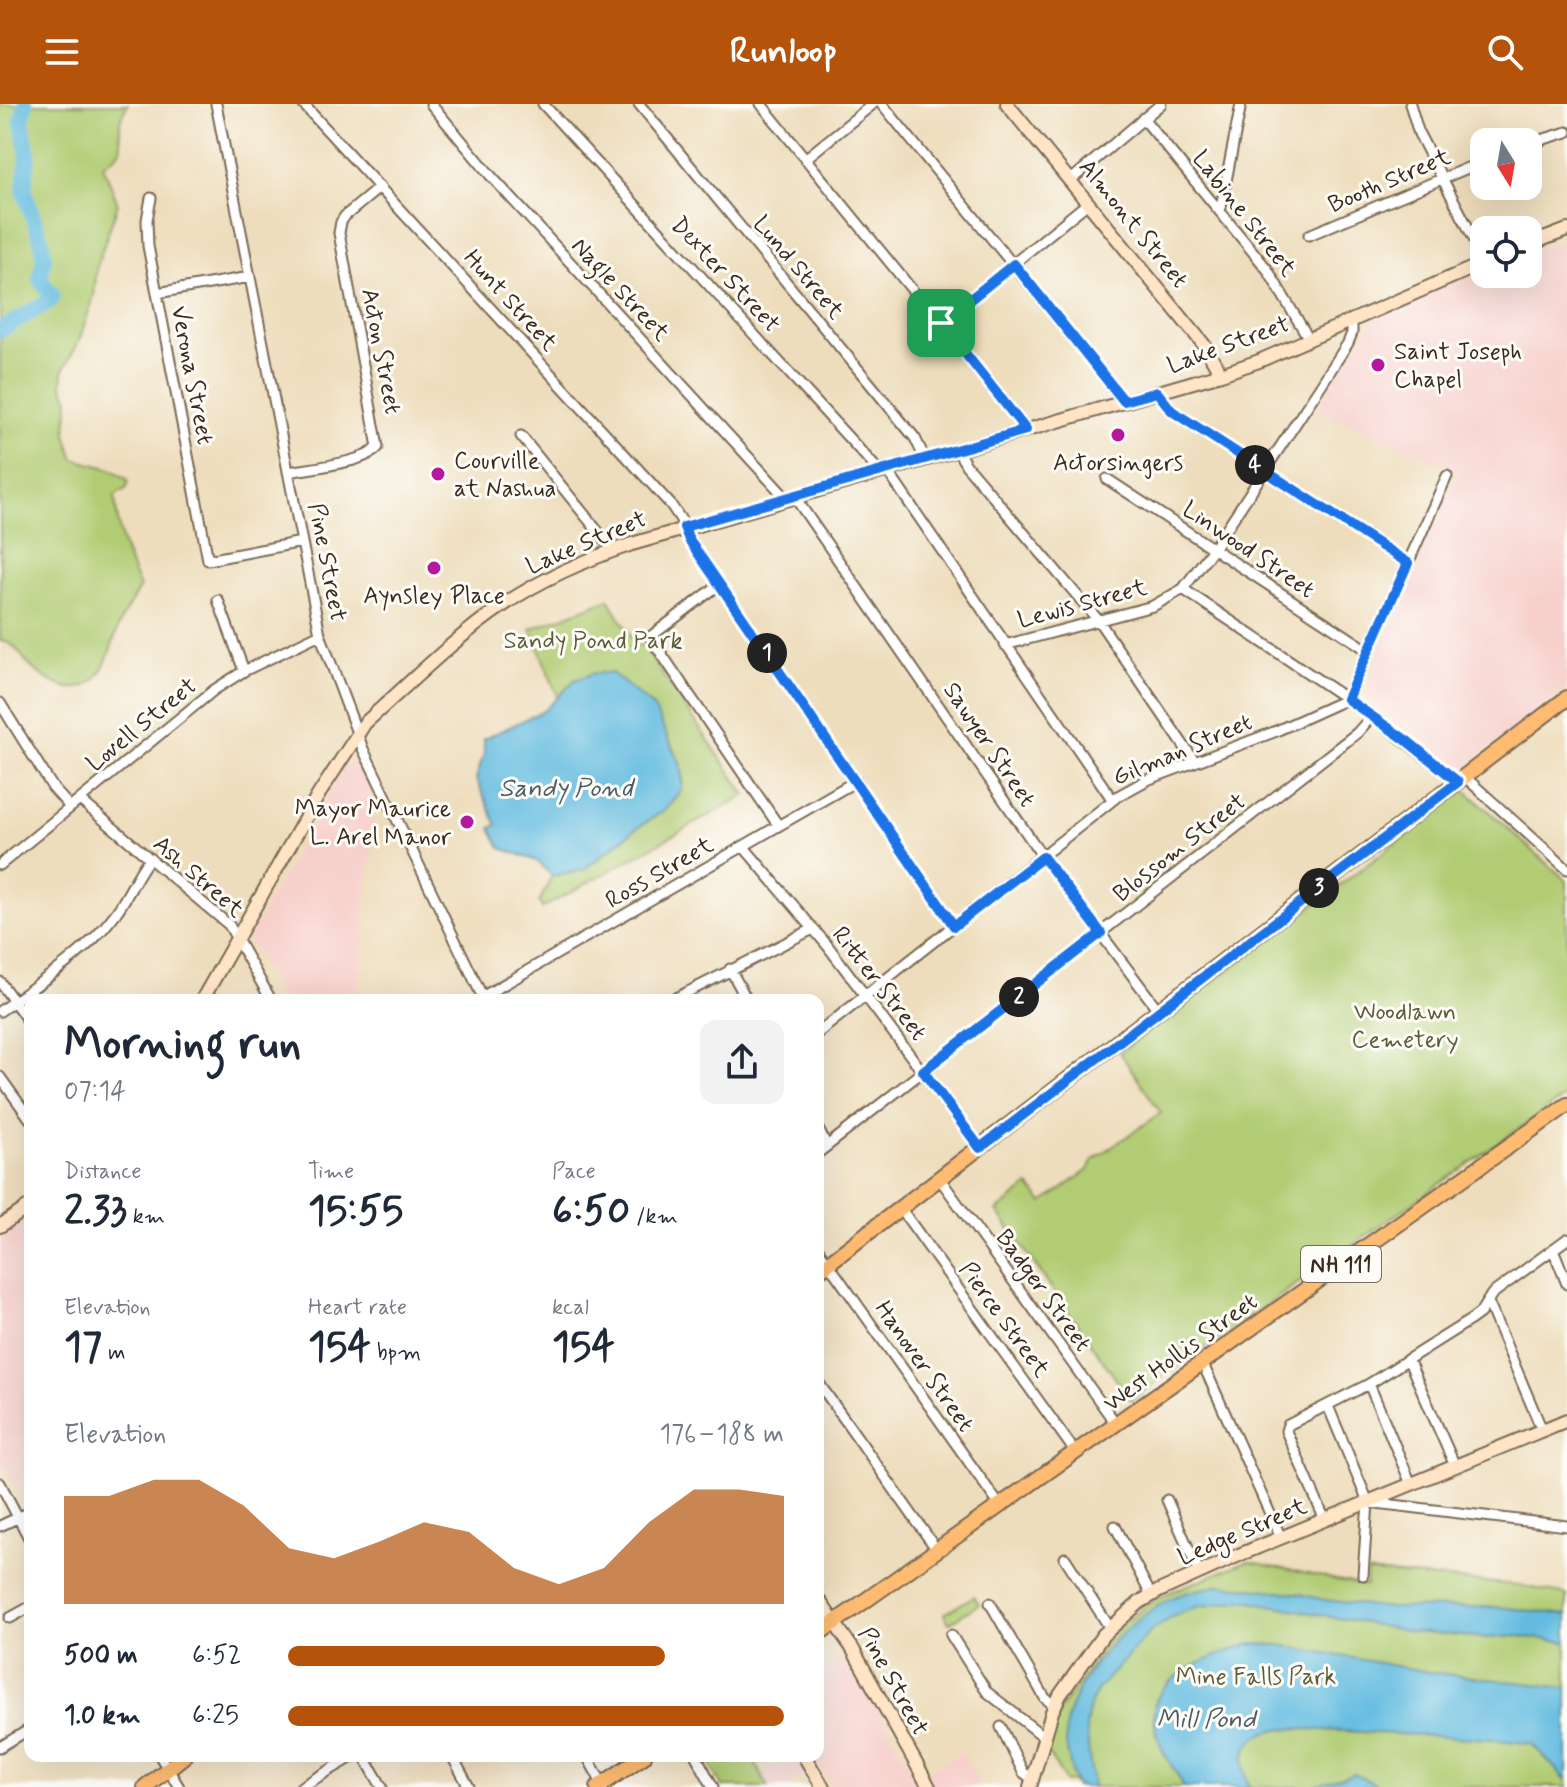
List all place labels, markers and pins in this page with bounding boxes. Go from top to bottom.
pin [907,289,975,357]
place label: Saint Joseph Chapel [1394,337,1522,396]
marker: Saint Joseph Chapel [1369,356,1387,374]
marker: Actorsingers [1109,426,1127,444]
pin: 4 [1235,445,1275,485]
place label: Courville at Nashua [454,446,556,505]
place label: Actorsingers [1053,448,1183,479]
marker: Courville at Nashua [429,465,447,483]
marker: Aynsley Place [425,559,443,577]
place label: Aynsley Place [363,581,505,612]
pin: 1 [747,633,787,673]
place label: Mayor Maurice L. Arel Manor [295,794,451,853]
marker: Mayor Maurice L. Arel Manor [458,813,476,831]
pin: 3 [1299,868,1339,908]
pin: 2 [999,977,1039,1017]

